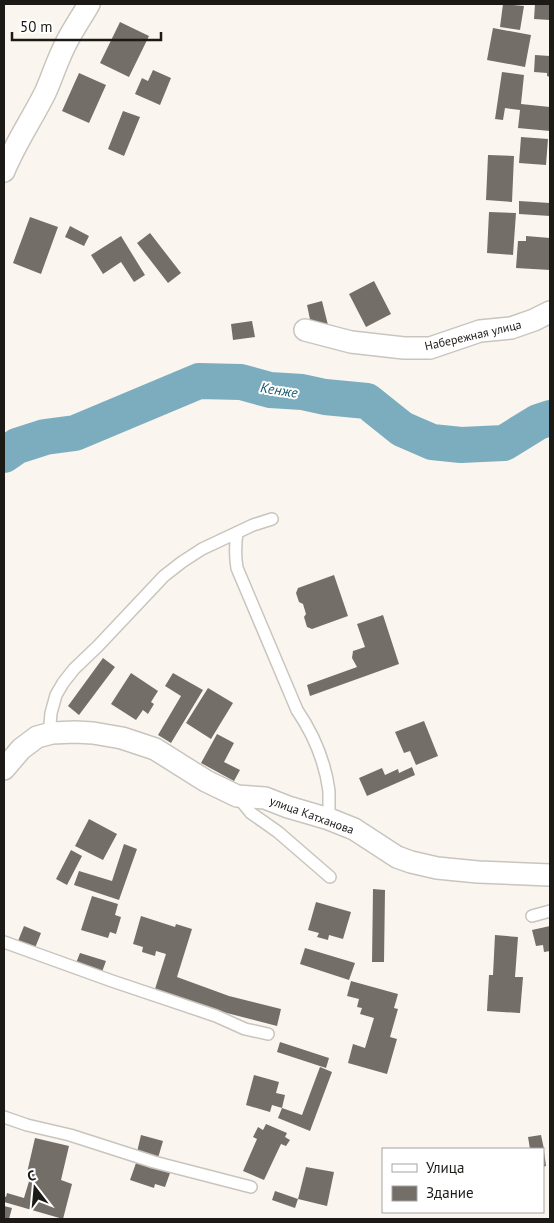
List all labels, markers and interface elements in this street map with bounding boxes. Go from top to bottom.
scale bar [12,10,161,42]
text: 50 m [20,17,53,36]
street label: Набережная улица [423,317,523,353]
water label: Кенже [259,378,299,402]
street label: улица Катханова [268,793,356,837]
legend [382,1148,544,1213]
text: Улица [426,1158,464,1177]
north arrow [10,1163,60,1213]
text: С [25,1166,38,1185]
text: Здание [426,1183,474,1202]

